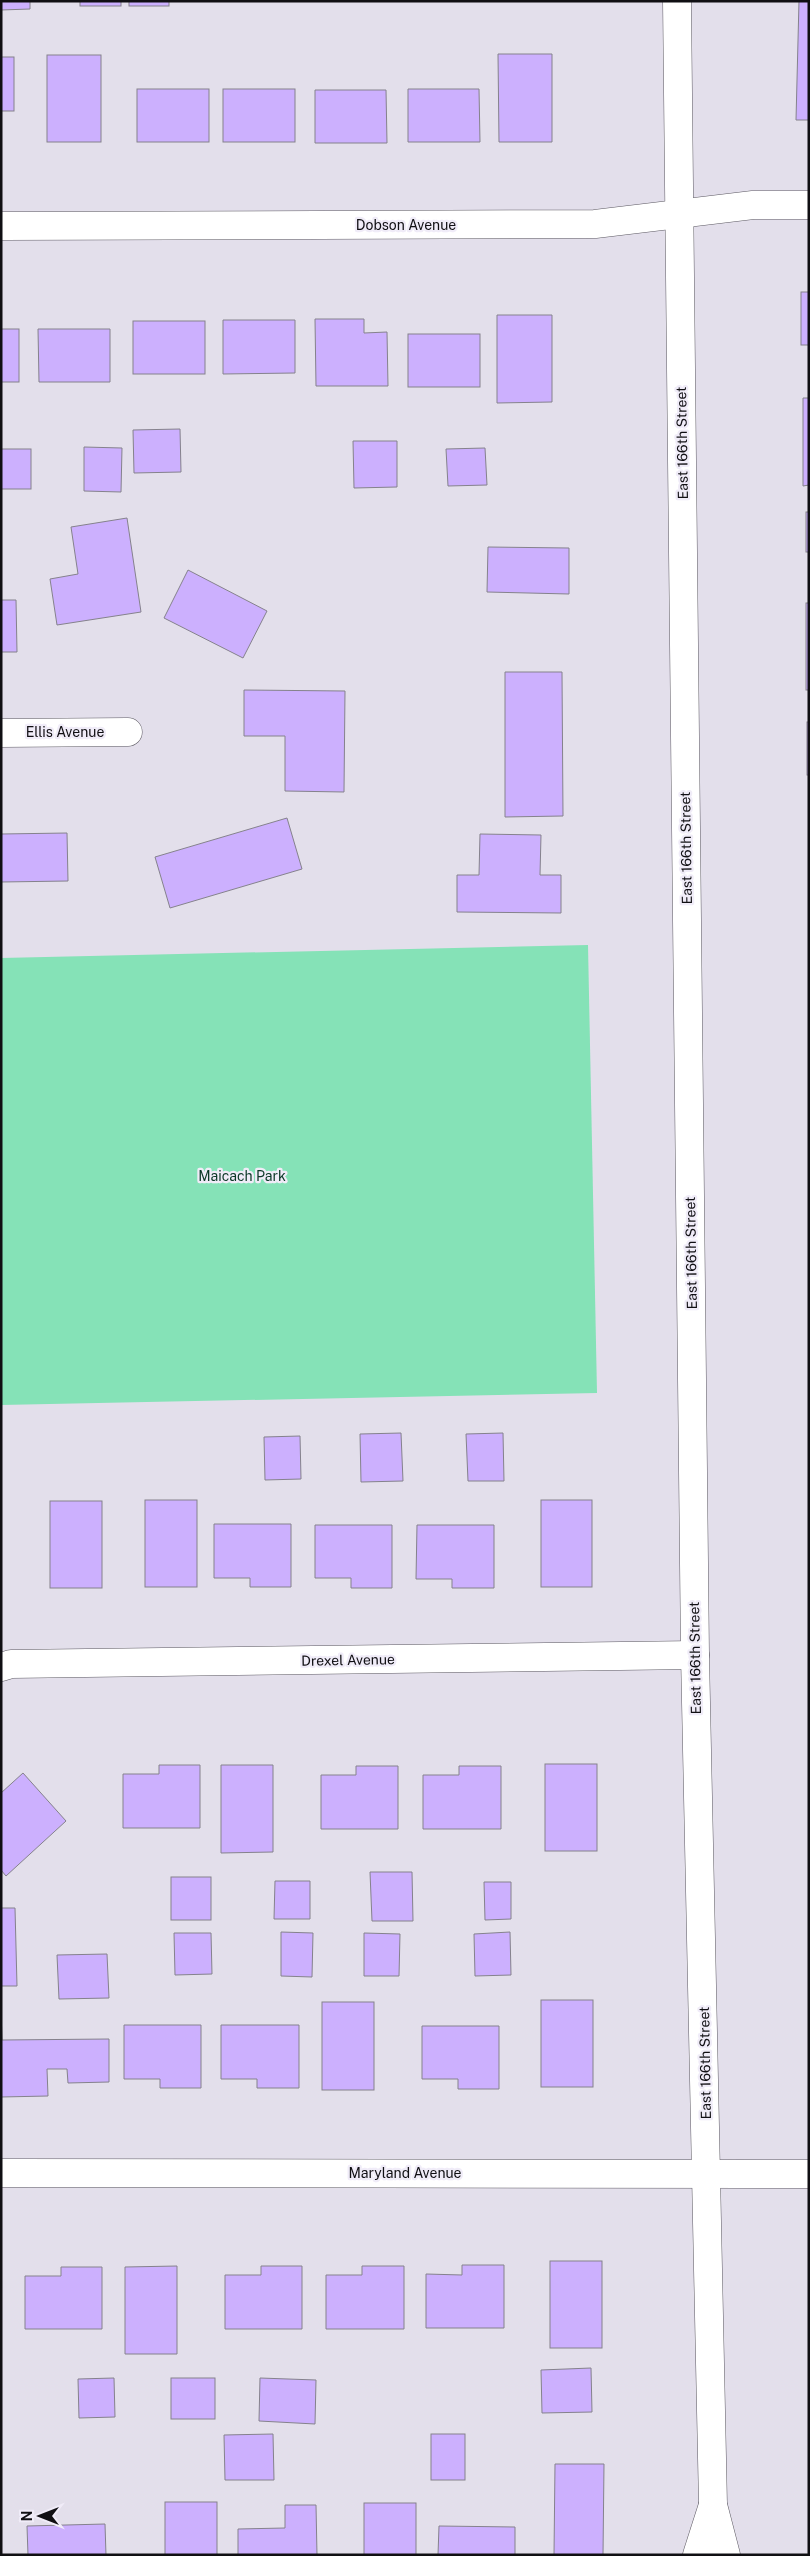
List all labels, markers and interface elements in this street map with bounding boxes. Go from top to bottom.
street label: Dobson Avenue [356,217,456,233]
street label: East 166th Street [673,386,691,500]
street label: Ellis Avenue [26,724,104,740]
street label: East 166th Street [677,791,695,905]
park label: Maicach Park [198,1168,286,1184]
street label: East 166th Street [682,1196,700,1310]
street label: East 166th Street [686,1601,704,1715]
street label: Drexel Avenue [301,1651,395,1669]
street label: East 166th Street [696,2006,714,2120]
street label: Maryland Avenue [348,2165,462,2181]
north arrow [15,2491,65,2541]
text: N [19,2511,35,2521]

